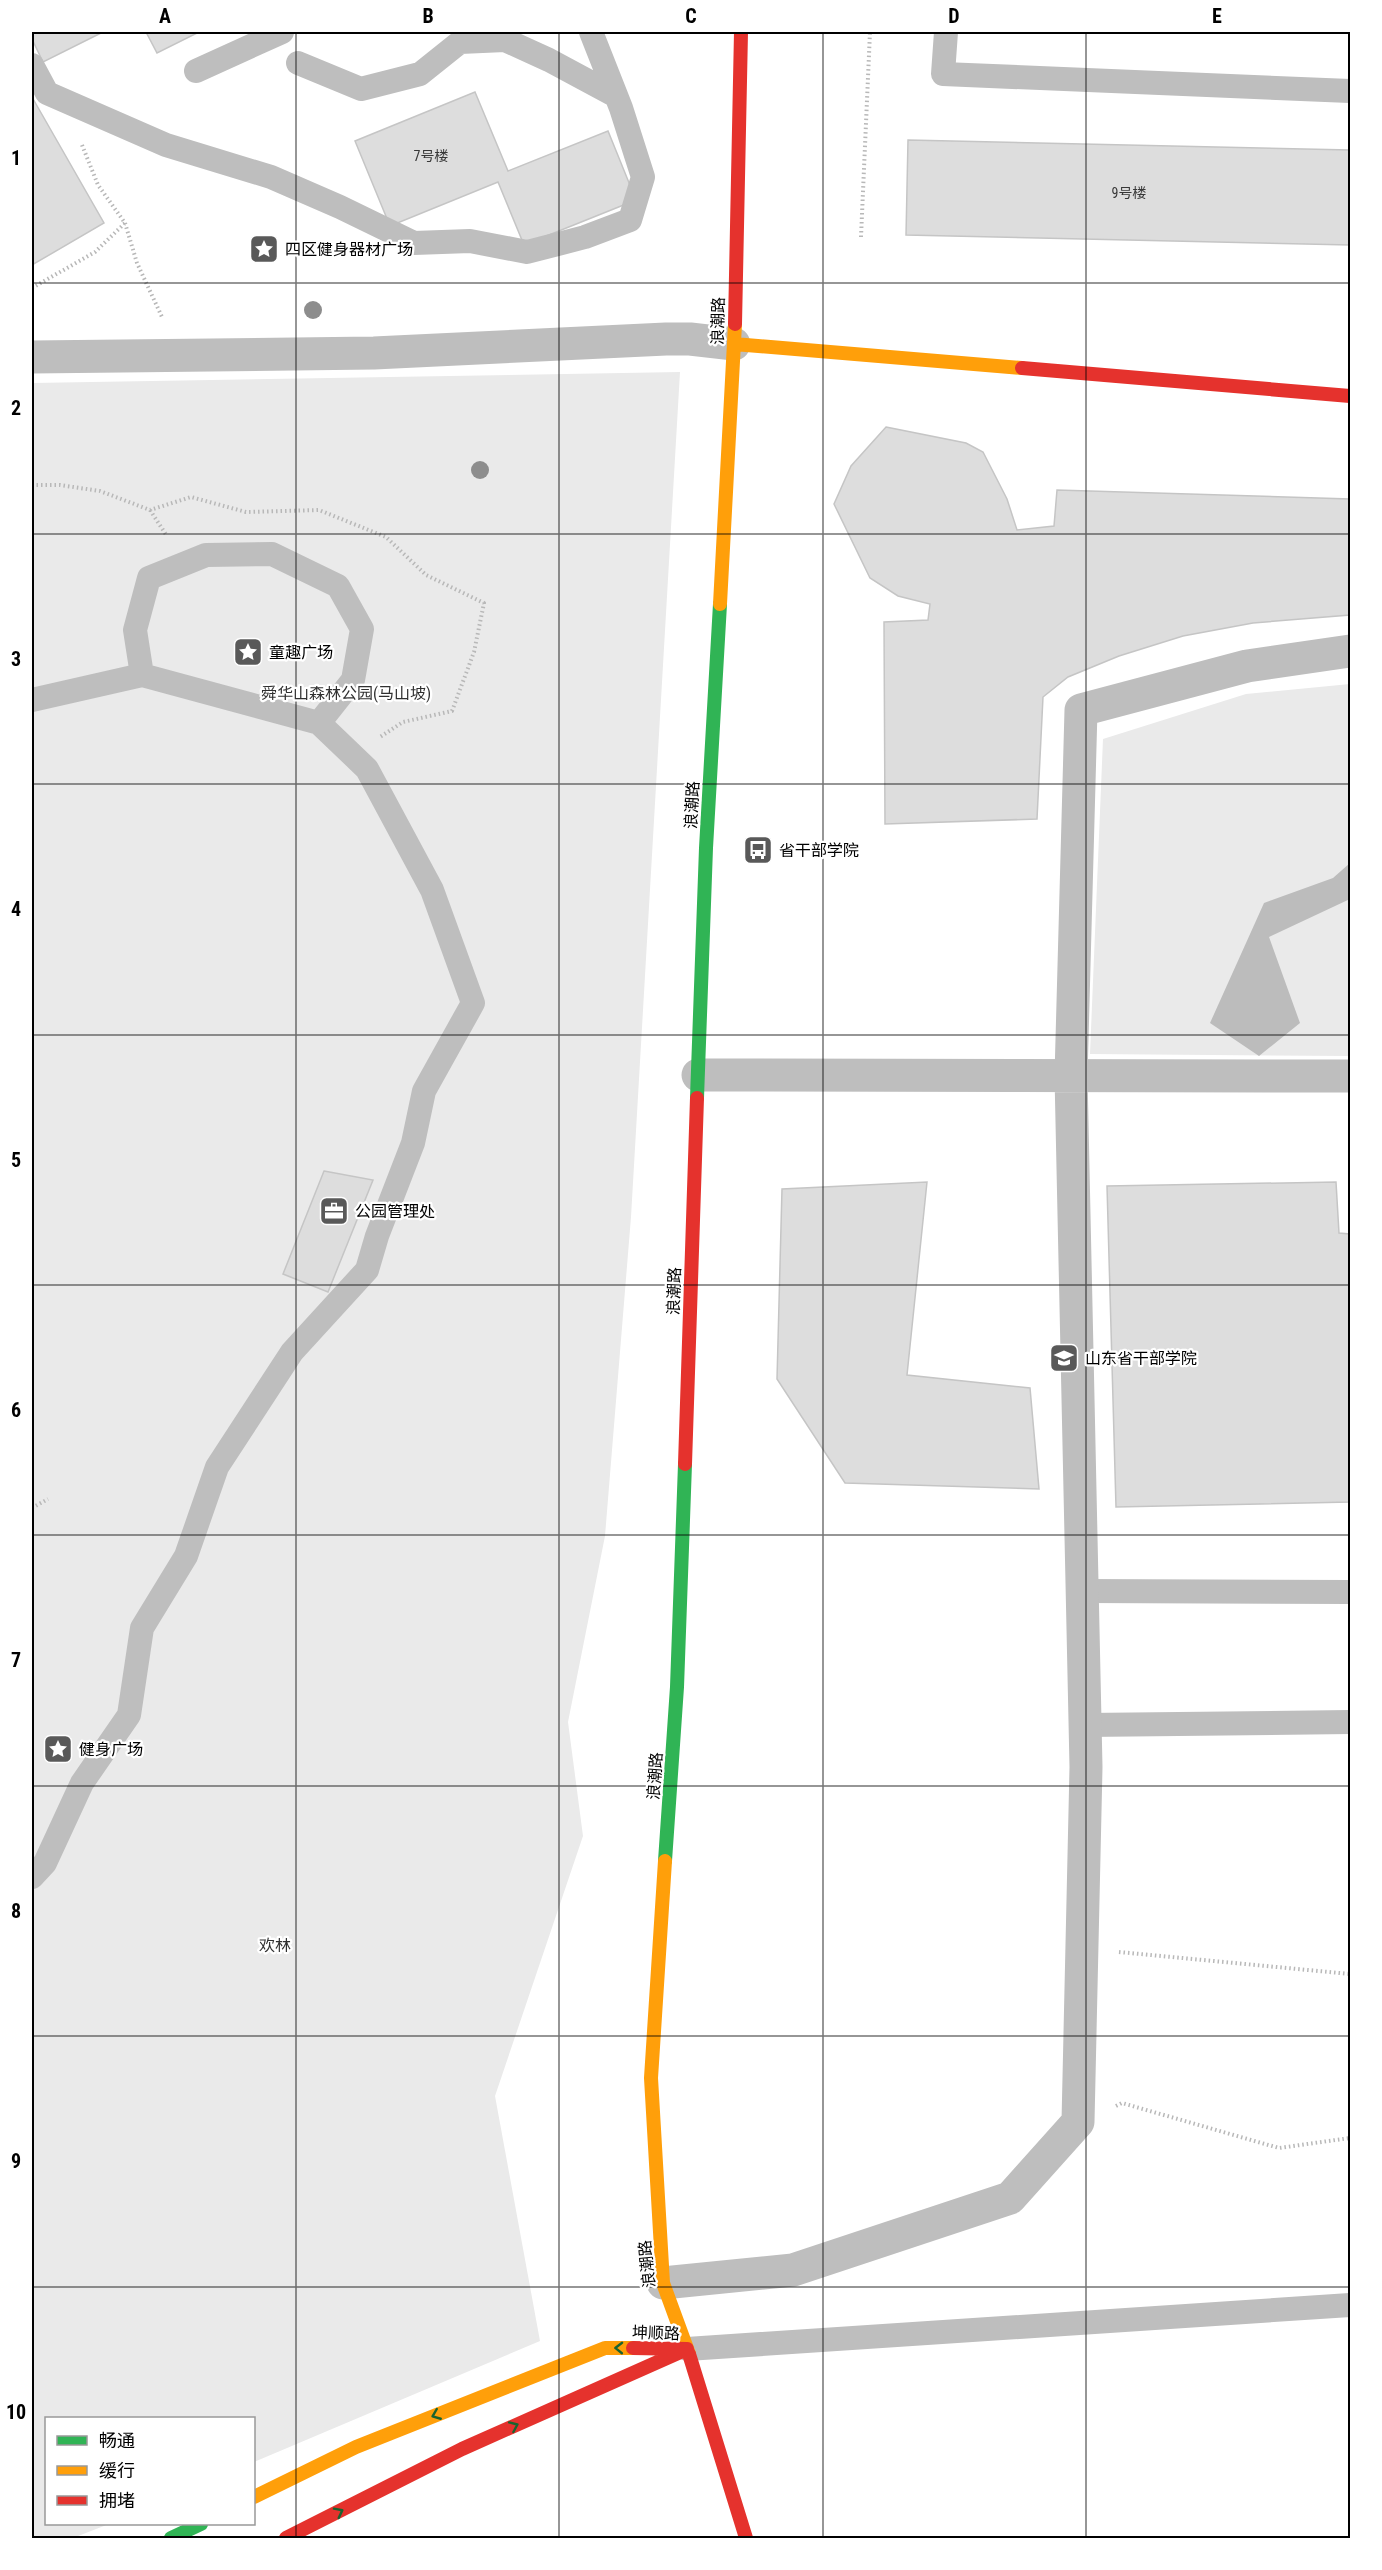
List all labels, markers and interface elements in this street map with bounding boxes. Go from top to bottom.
text: A [159,4,171,28]
text: B [422,4,434,28]
text: C [685,4,697,28]
text: D [948,4,960,28]
text: E [1212,4,1222,28]
text: 1 [11,146,21,170]
house number: 7号楼 [414,148,448,164]
house number: 9号楼 [1112,185,1146,201]
place icon: 四区健身器材广场 [248,233,280,265]
place label: 四区健身器材广场 [285,240,413,259]
street label: 浪潮路 [708,297,728,345]
text: 2 [11,396,21,420]
place icon: 童趣广场 [232,636,264,668]
place label: 童趣广场 [269,643,333,662]
text: 3 [11,647,21,671]
park label: 舜华山森林公园(马山坡) [261,684,431,703]
street label: 浪潮路 [681,781,703,829]
bus stop icon: 省干部学院 [742,834,774,866]
place label: 省干部学院 [779,841,859,860]
text: 4 [11,897,21,921]
text: 5 [11,1148,21,1172]
office icon: 公园管理处 [318,1195,350,1227]
place label: 公园管理处 [355,1202,435,1221]
street label: 浪潮路 [664,1267,684,1315]
school or university icon: 山东省干部学院 [1048,1342,1080,1374]
place label: 山东省干部学院 [1085,1349,1197,1368]
text: 6 [11,1398,21,1422]
text: 7 [11,1648,21,1672]
place icon: 健身广场 [42,1733,74,1765]
place label: 健身广场 [79,1740,143,1759]
street label: 浪潮路 [644,1751,666,1801]
text: 8 [11,1899,21,1923]
park label: 欢林 [259,1936,291,1955]
text: 9 [11,2149,21,2173]
street label: 浪潮路 [635,2239,659,2289]
street label: 坤顺路 [632,2323,680,2343]
one-way arrow [614,2342,623,2354]
text: 10 [6,2400,26,2424]
one-way arrow [432,2408,443,2420]
legend [45,2417,255,2525]
one-way arrow [507,2422,518,2434]
text: 畅通 [99,2430,135,2451]
text: 缓行 [99,2460,135,2481]
text: 拥堵 [99,2490,135,2511]
one-way arrow [332,2508,343,2519]

